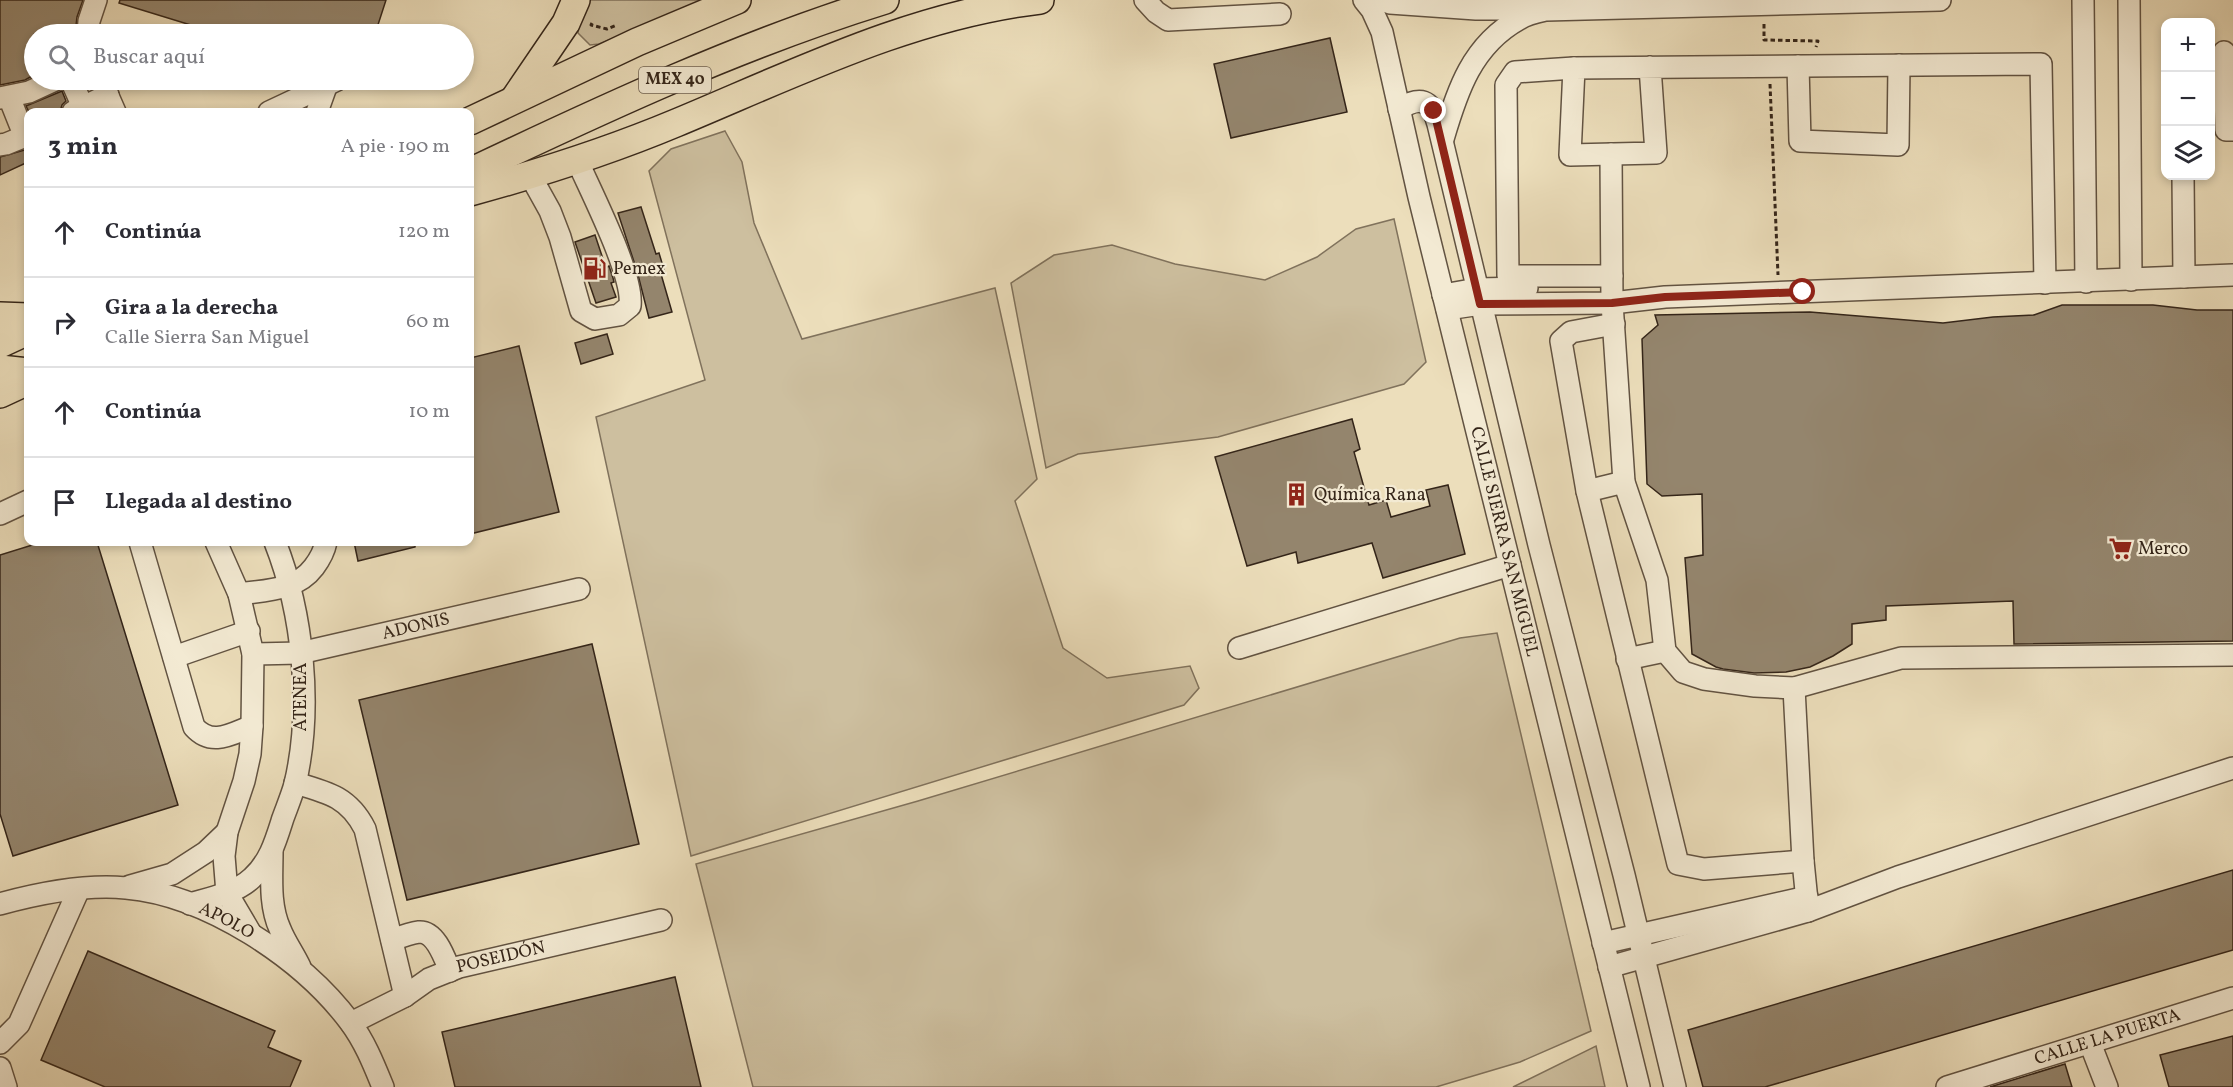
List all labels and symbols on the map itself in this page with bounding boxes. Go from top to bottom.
road number: MEX 40 [639,67,711,93]
route end [1420,97,1446,123]
fuel station icon: Pemex [582,256,608,282]
place label: Pemex [613,257,665,282]
route start [1789,278,1815,304]
street label: CALLE SIERRA SAN MIGUEL [1464,424,1545,659]
building icon: Química Rana [1283,482,1309,508]
place label: Química Rana [1314,483,1426,508]
supermarket icon: Merco [2107,536,2133,562]
place label: Merco [2138,537,2188,562]
street label: ADONIS [380,607,452,646]
street label: ATENEA [289,662,314,731]
street label: APOLO [195,896,259,946]
street label: POSEIDÓN [454,935,548,980]
street label: CALLE LA PUERTA [2031,1003,2184,1072]

